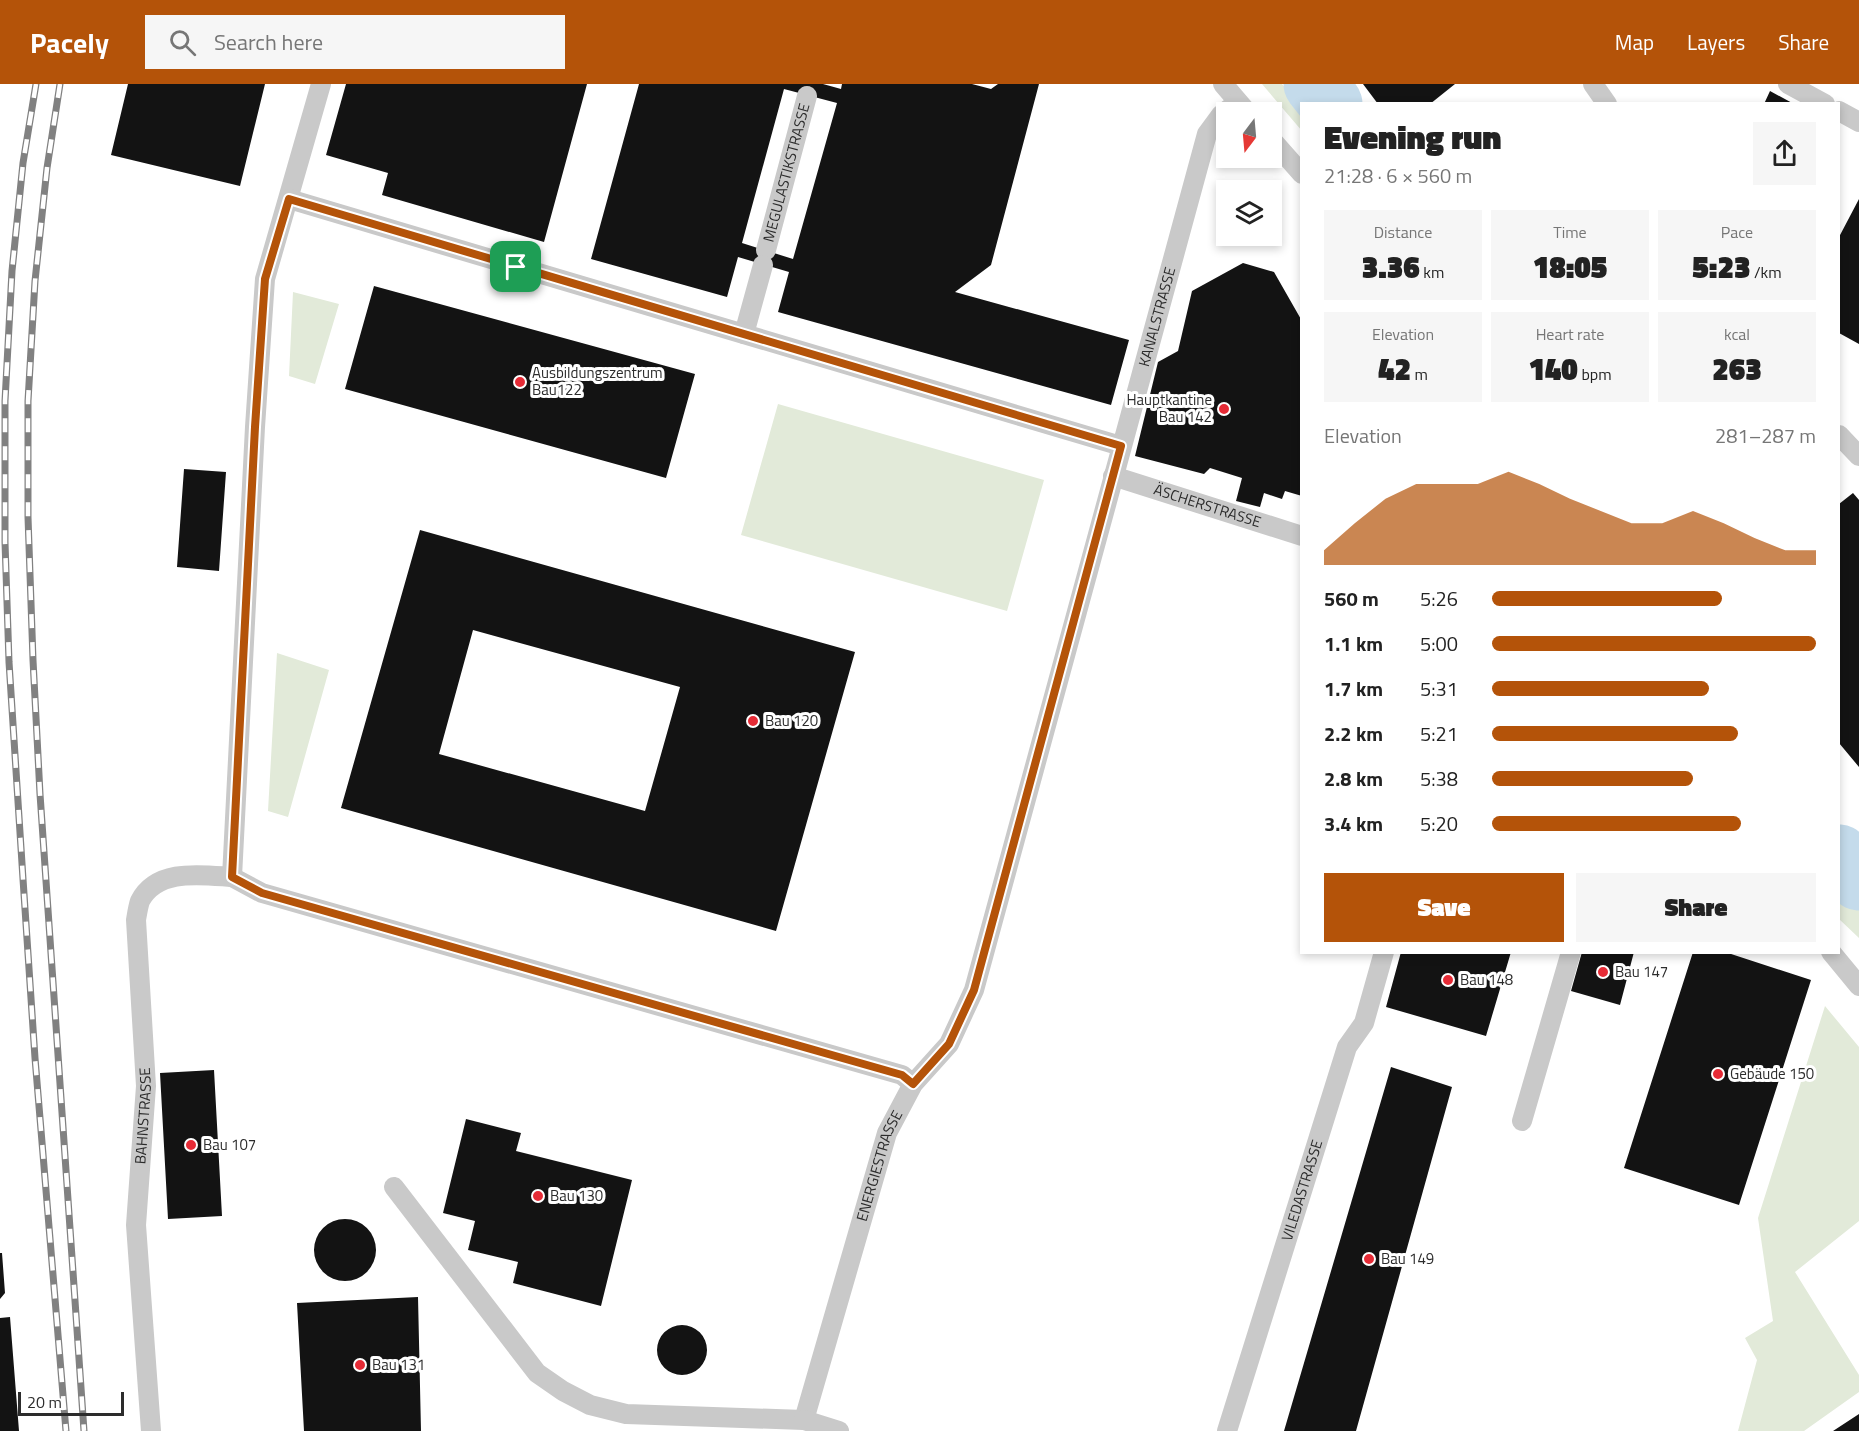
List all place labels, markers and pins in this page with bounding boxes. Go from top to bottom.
pin [490,241,541,292]
place label: Ausbildungszentrum Bau122 [532,361,663,401]
marker: Ausbildungszentrum Bau122 [513,375,527,389]
place label: Hauptkantine Bau 142 [1126,388,1212,428]
marker: Hauptkantine Bau 142 [1217,402,1231,416]
place label: Bau 120 [765,709,818,732]
marker: Bau 120 [746,714,760,728]
place label: Bau 147 [1615,960,1668,983]
marker: Bau 147 [1596,965,1610,979]
place label: Bau 148 [1460,968,1513,991]
marker: Bau 148 [1441,973,1455,987]
place label: Gebäude 150 [1730,1062,1814,1085]
marker: Gebäude 150 [1711,1067,1725,1081]
place label: Bau 107 [203,1133,256,1156]
marker: Bau 107 [184,1138,198,1152]
place label: Bau 130 [550,1184,603,1207]
marker: Bau 130 [531,1189,545,1203]
place label: Bau 149 [1381,1247,1434,1270]
marker: Bau 149 [1362,1252,1376,1266]
place label: Bau 131 [372,1353,425,1376]
marker: Bau 131 [353,1358,367,1372]

